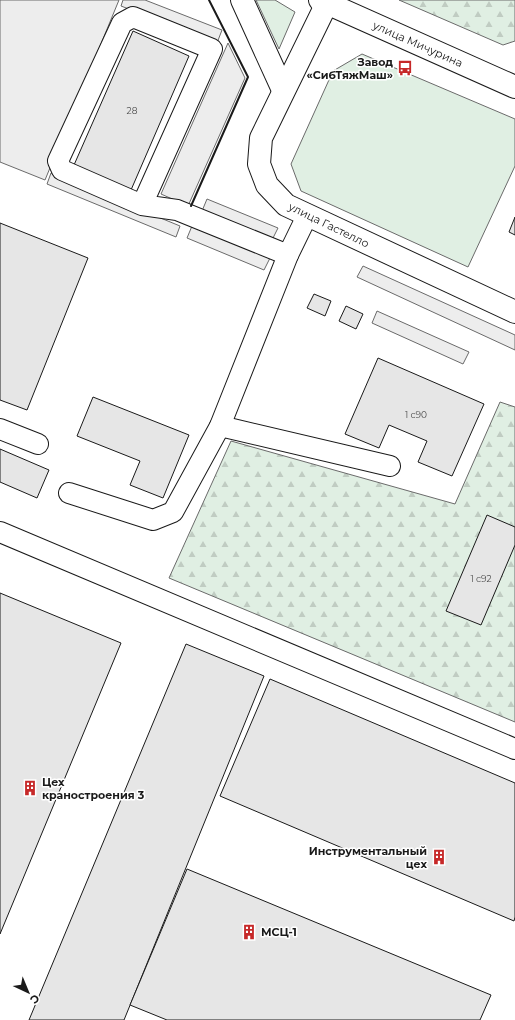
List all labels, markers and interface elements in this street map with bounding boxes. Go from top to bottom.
street label: улица Мичурина [370,17,465,70]
place label: Завод «СибТяжМаш» [307,55,393,82]
bus stop icon: Завод «СибТяжМаш» [396,59,414,77]
house number: 28 [127,105,138,116]
street label: улица Гастелло [285,199,372,251]
house number: 1 с90 [405,409,427,420]
house number: 1 с92 [470,573,492,584]
place label: Цех краностроения 3 [42,775,145,802]
building icon: Цех краностроения 3 [21,779,39,797]
place label: Инструментальный цех [309,844,427,871]
building icon: Инструментальный цех [430,848,448,866]
building icon: МСЦ-1 [240,923,258,941]
place label: МСЦ-1 [261,925,297,939]
north arrow [8,972,48,1012]
text: С [27,991,43,1007]

